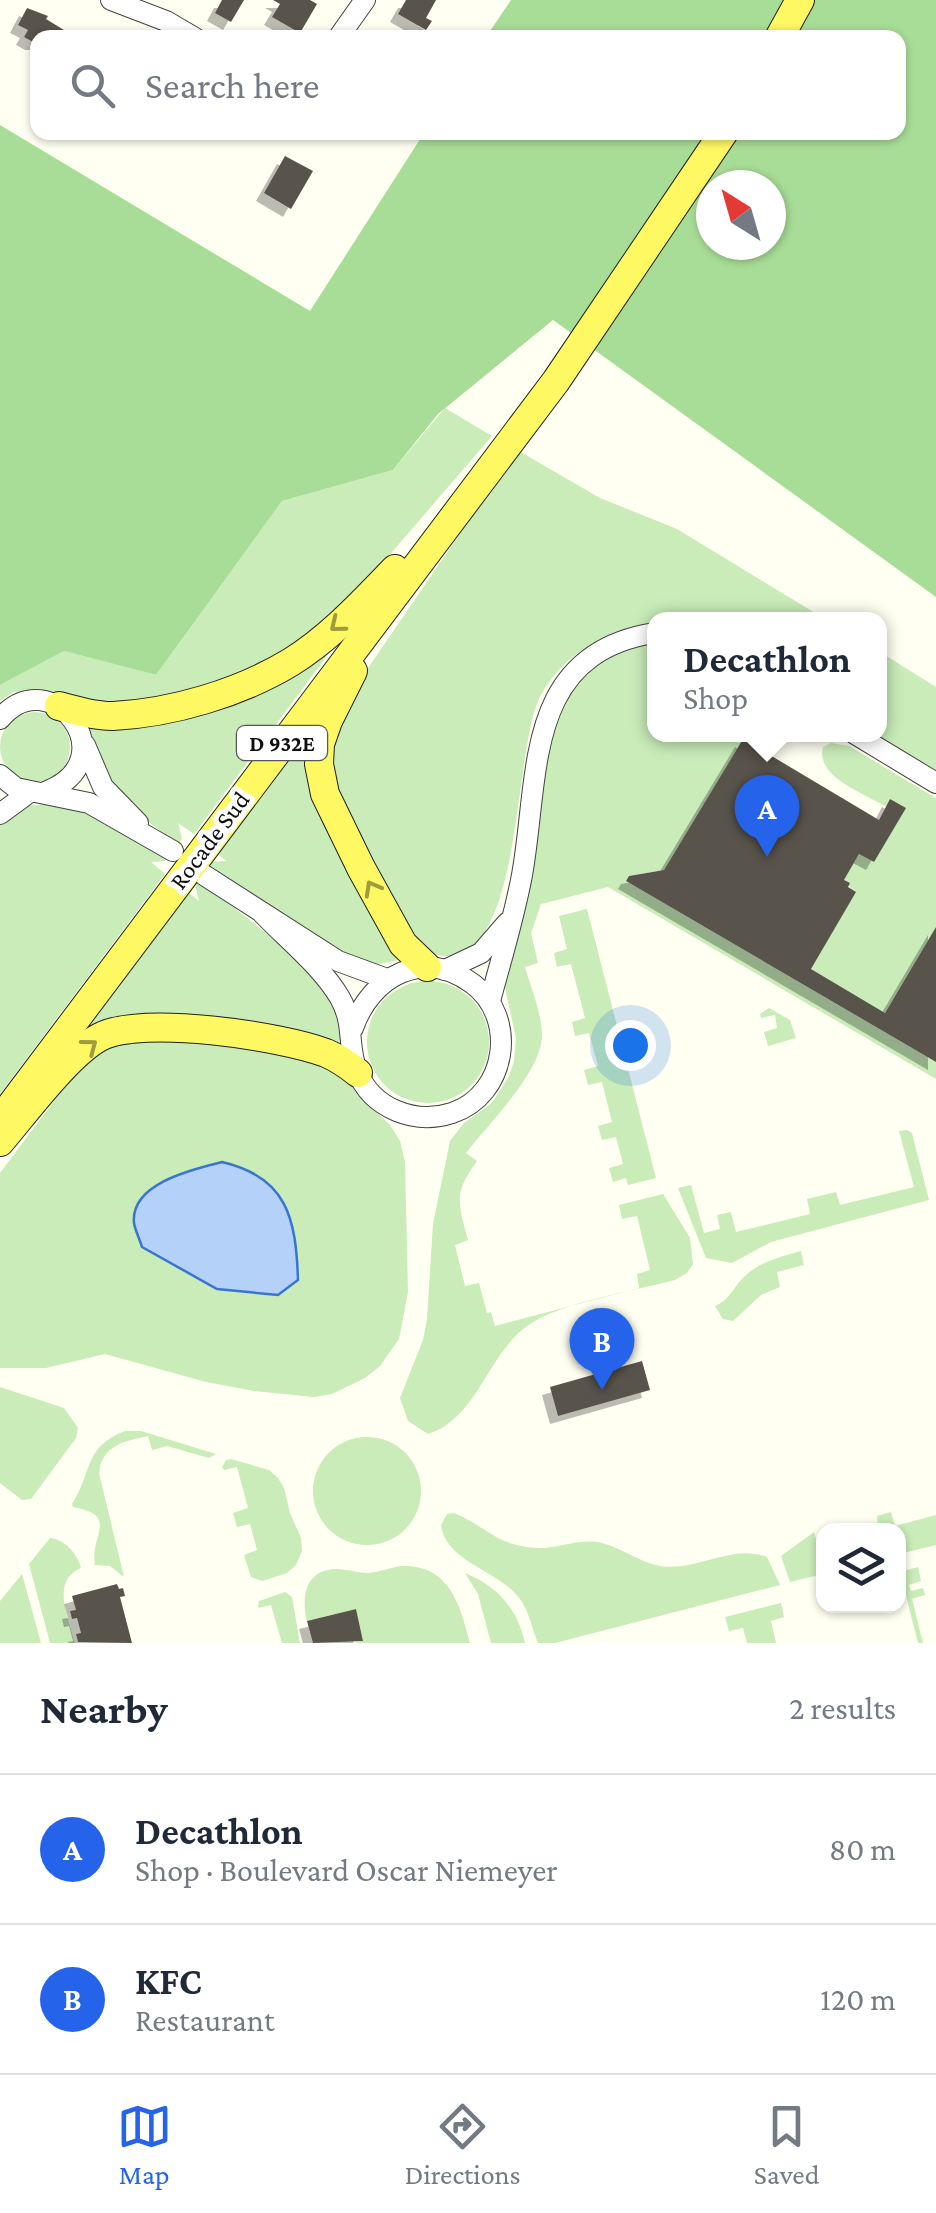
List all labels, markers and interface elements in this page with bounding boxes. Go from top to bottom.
search box [30,30,906,140]
icon: search [65,58,120,113]
text: Search here [145,64,319,106]
north arrow [696,170,786,260]
popup [647,612,887,742]
one-way arrow [330,614,348,631]
text: Decathlon [683,638,851,680]
text: Shop [683,680,748,716]
road number: D 932E [237,726,327,760]
pin: A [734,774,800,857]
street label: Rocade Sud [164,786,255,894]
one-way arrow [364,881,384,899]
your location [605,1020,656,1071]
one-way arrow [79,1040,98,1058]
pin: B [570,1308,634,1390]
map controls [816,1523,906,1613]
button: layers [816,1523,906,1613]
text: Nearby [40,1685,168,1732]
text: 2 results [789,1690,896,1726]
text: Decathlon [135,1810,303,1852]
text: A [63,1831,82,1867]
text: 80 m [829,1831,896,1867]
text: Shop · Boulevard Oscar Niemeyer [135,1852,558,1888]
text: KFC [135,1960,202,2002]
text: B [63,1981,82,2017]
text: 120 m [820,1981,896,2017]
text: Restaurant [135,2002,275,2038]
tab: Map [117,2099,172,2190]
tab: Directions [405,2099,521,2190]
tab: Saved [754,2099,819,2190]

